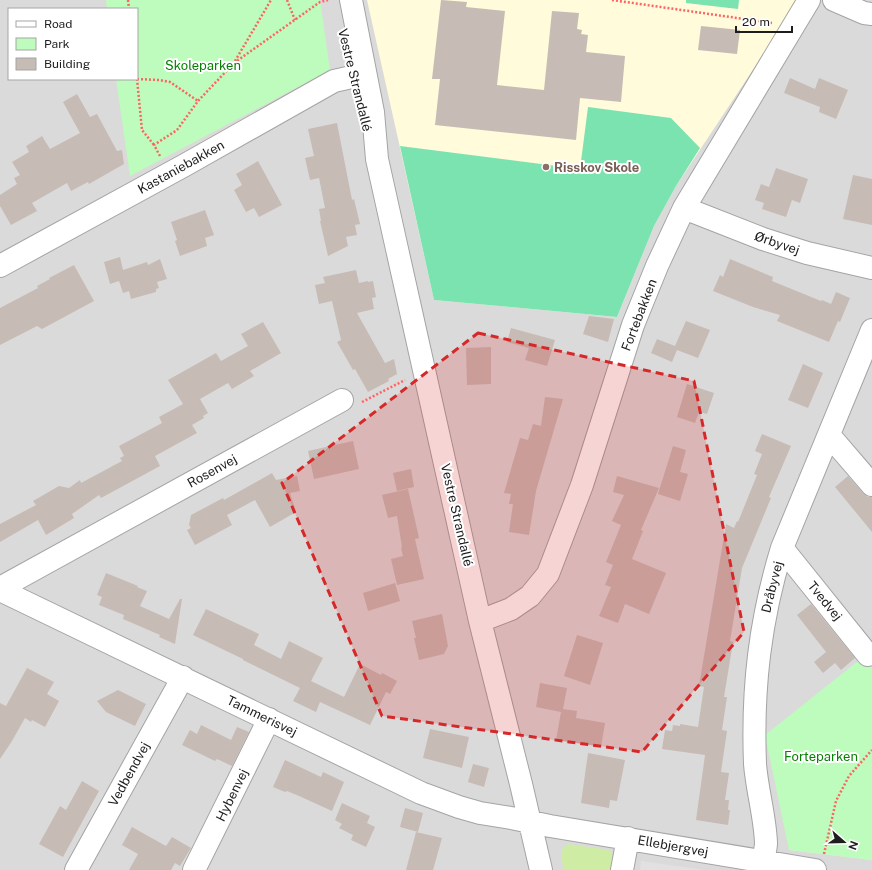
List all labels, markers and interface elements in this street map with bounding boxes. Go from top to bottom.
legend [8,8,138,80]
scale bar [736,8,792,34]
text: 20 m [742,15,770,29]
text: Road [44,17,72,31]
street label: Vestre Strandallé [335,27,375,133]
text: Park [44,37,70,51]
text: Building [44,57,90,71]
park label: Skoleparken [165,58,241,73]
street label: Kastaniebakken [135,137,227,197]
place label: Risskov Skole [554,160,639,175]
marker: Risskov Skole [541,162,551,172]
street label: Ørbyvej [752,228,802,258]
street label: Fortebakken [618,277,660,353]
street label: Rosenvej [185,451,239,491]
street label: Vestre Strandallé [438,462,476,568]
street label: Dråbyvej [758,559,786,615]
street label: Tvedvej [805,578,845,624]
street label: Tammerisvej [225,693,299,739]
street label: Vedbendvej [105,739,153,809]
park label: Forteparken [784,749,858,764]
street label: Hybenvej [213,766,251,824]
north arrow [824,822,864,862]
street label: Ellebjergvej [637,832,709,860]
text: N [846,839,861,852]

